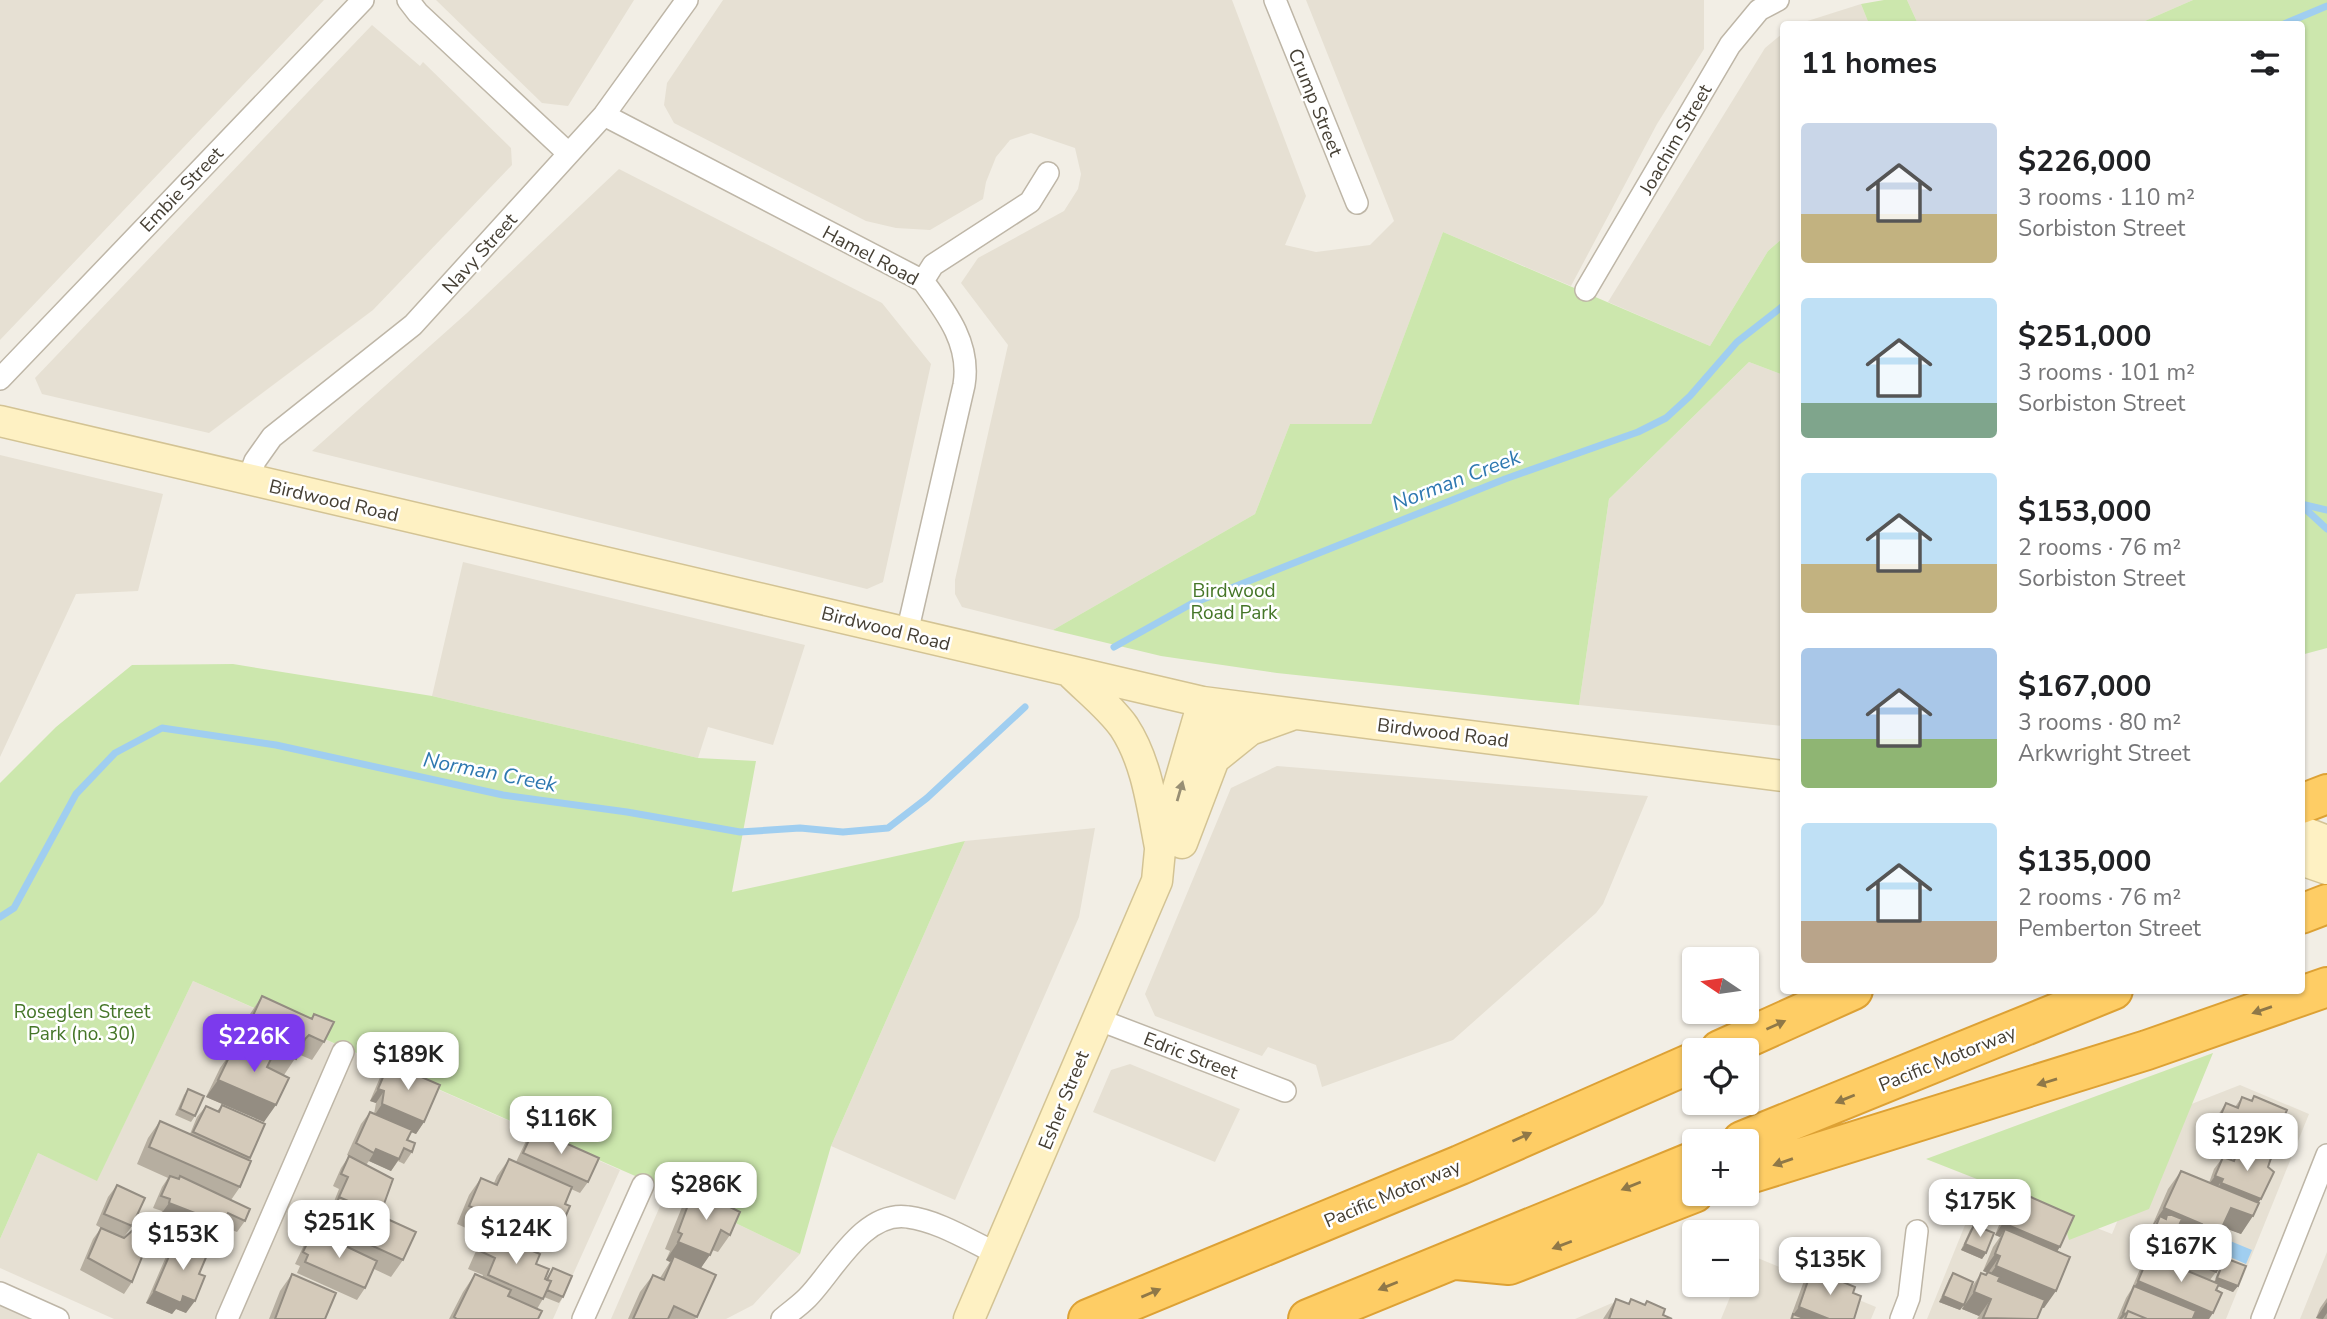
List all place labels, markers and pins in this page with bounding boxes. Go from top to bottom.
pin: $226K [205,1014,303,1074]
pin: $189K [359,1032,457,1092]
pin: $116K [512,1096,610,1156]
pin: $129K [2198,1114,2296,1173]
pin: $286K [657,1162,755,1222]
pin: $175K [1931,1180,2029,1239]
pin: $251K [290,1200,388,1260]
pin: $124K [467,1206,565,1266]
pin: $153K [134,1212,232,1272]
pin: $167K [2132,1224,2230,1284]
pin: $135K [1781,1238,1879,1297]

